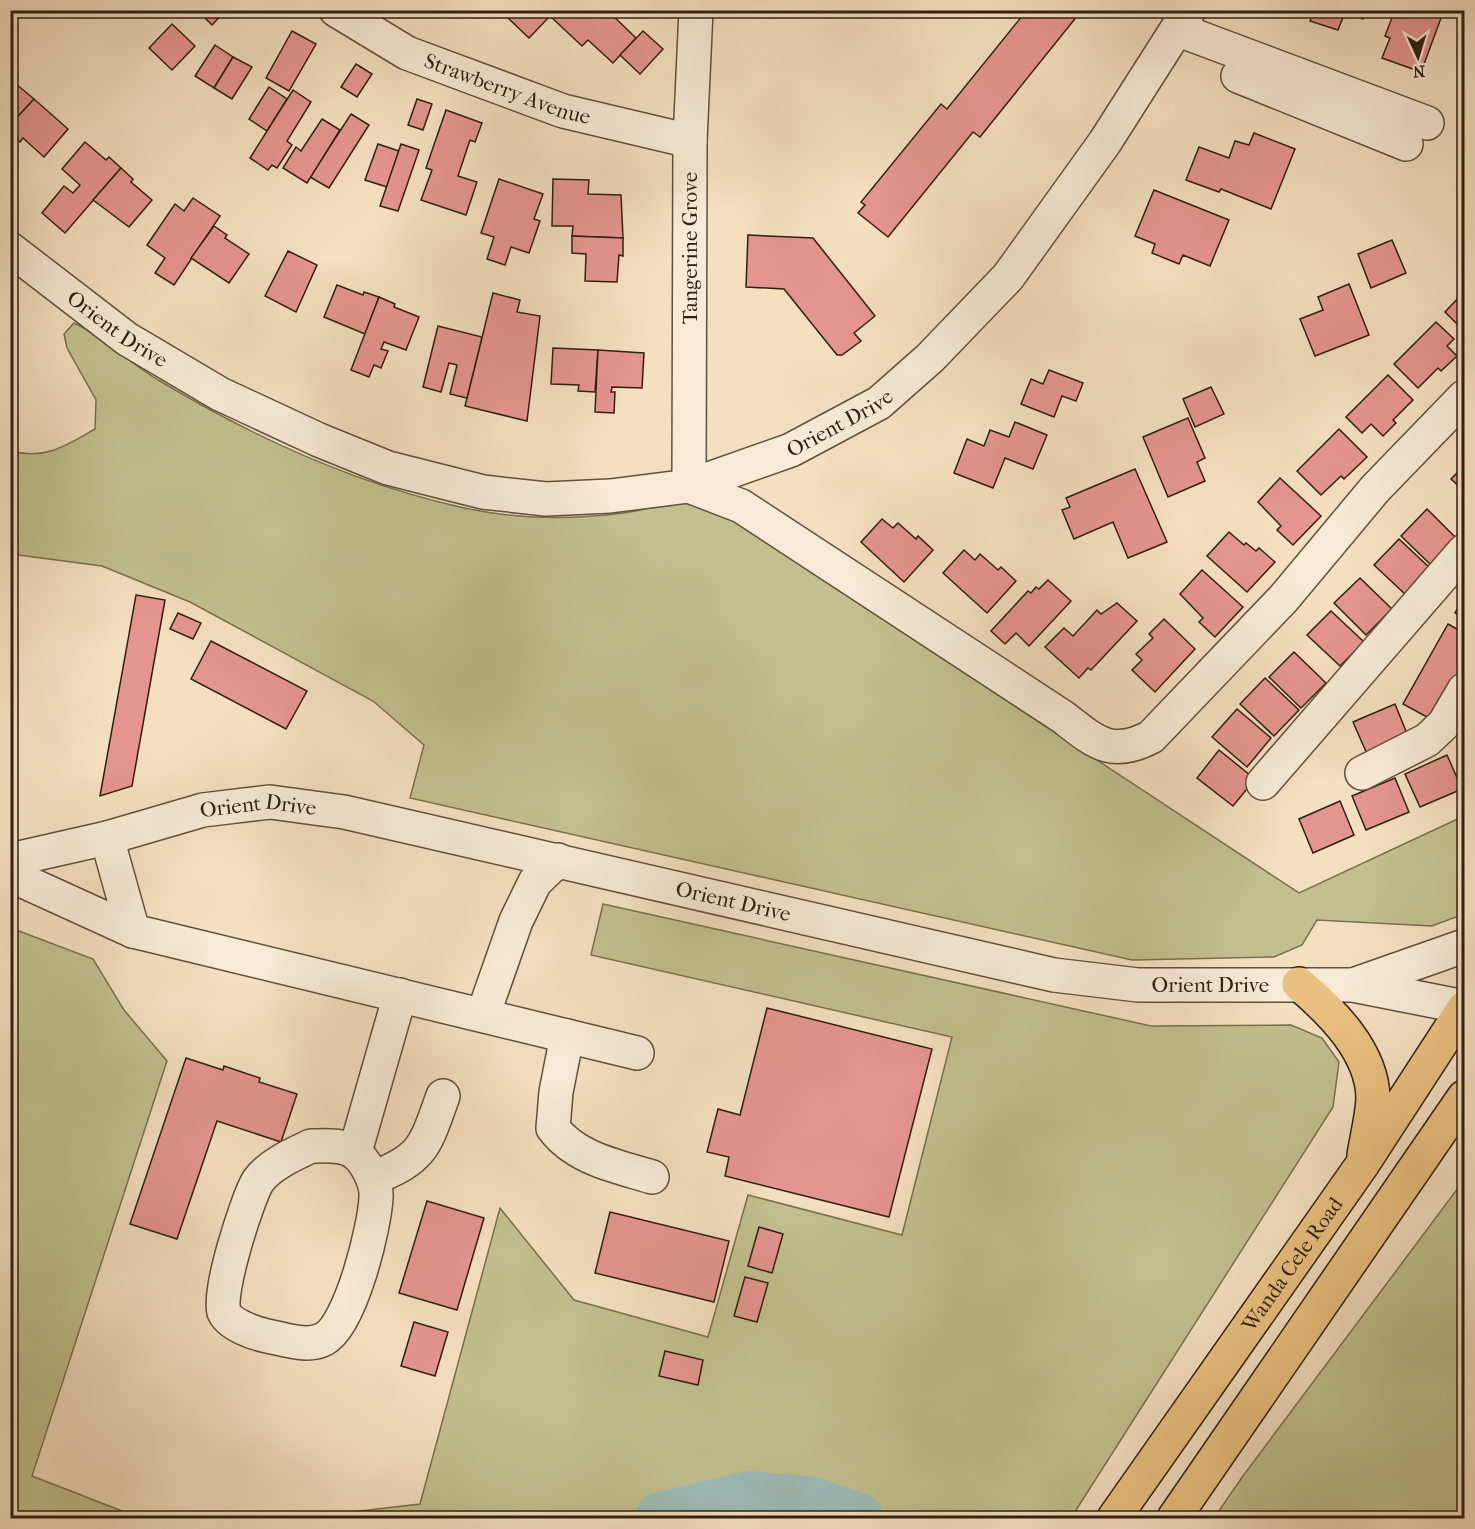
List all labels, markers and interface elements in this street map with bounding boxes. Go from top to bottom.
north arrow [1388,27,1448,87]
street label: Strawberry Avenue [421,49,593,129]
text: N [1411,62,1426,81]
street label: Tangerine Grove [678,172,702,324]
street label: Orient Drive [62,285,172,372]
street label: Orient Drive [782,384,898,462]
street label: Orient Drive [198,789,318,822]
street label: Orient Drive [673,877,793,926]
street label: Orient Drive [1152,973,1269,997]
street label: Wanda Cele Road [1236,1192,1348,1337]

